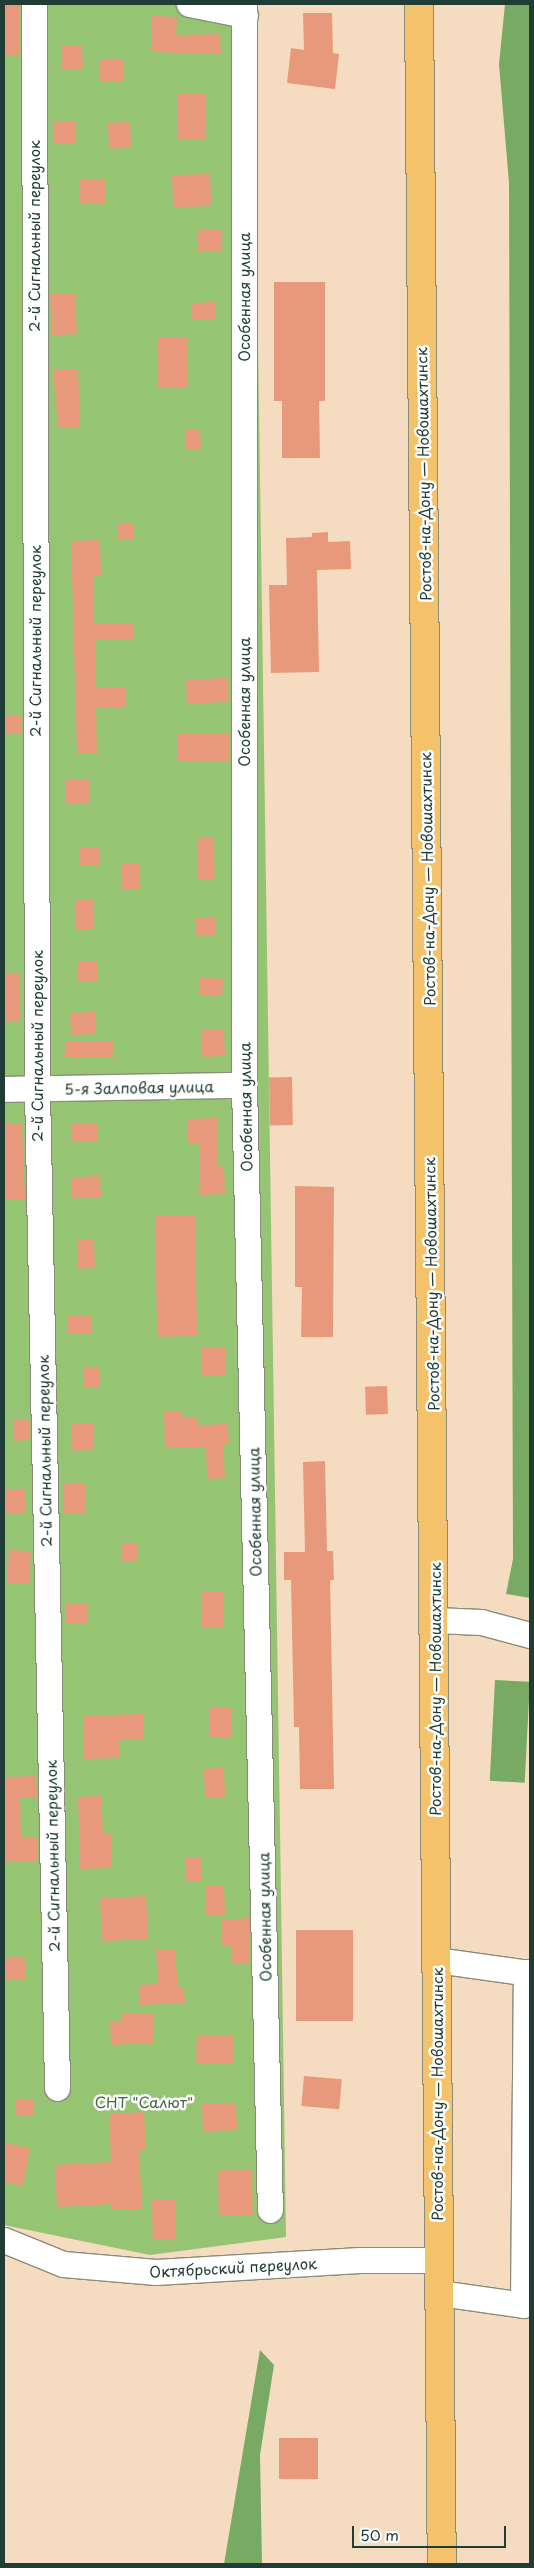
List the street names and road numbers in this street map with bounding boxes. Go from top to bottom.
street label: 2-й Сигнальный переулок [25,140,43,332]
street label: Особенная улица [235,232,253,362]
street label: Ростов-на-Дону — Новошахтинск [412,347,434,601]
street label: 2-й Сигнальный переулок [26,545,44,737]
street label: Особенная улица [235,637,253,767]
street label: Ростов-на-Дону — Новошахтинск [416,752,438,1006]
street label: 2-й Сигнальный переулок [28,950,46,1142]
street label: Особенная улица [235,1042,255,1172]
street label: 5-я Залповая улица [64,1077,214,1097]
street label: Ростов-на-Дону — Новошахтинск [420,1157,442,1411]
street label: 2-й Сигнальный переулок [33,1354,55,1548]
street label: Особенная улица [244,1447,264,1577]
street label: Ростов-на-Дону — Новошахтинск [426,1562,444,1816]
street label: 2-й Сигнальный переулок [41,1759,63,1953]
street label: Особенная улица [254,1852,274,1982]
street label: Ростов-на-Дону — Новошахтинск [428,1967,446,2221]
street label: Октябрьский переулок [149,2254,317,2280]

